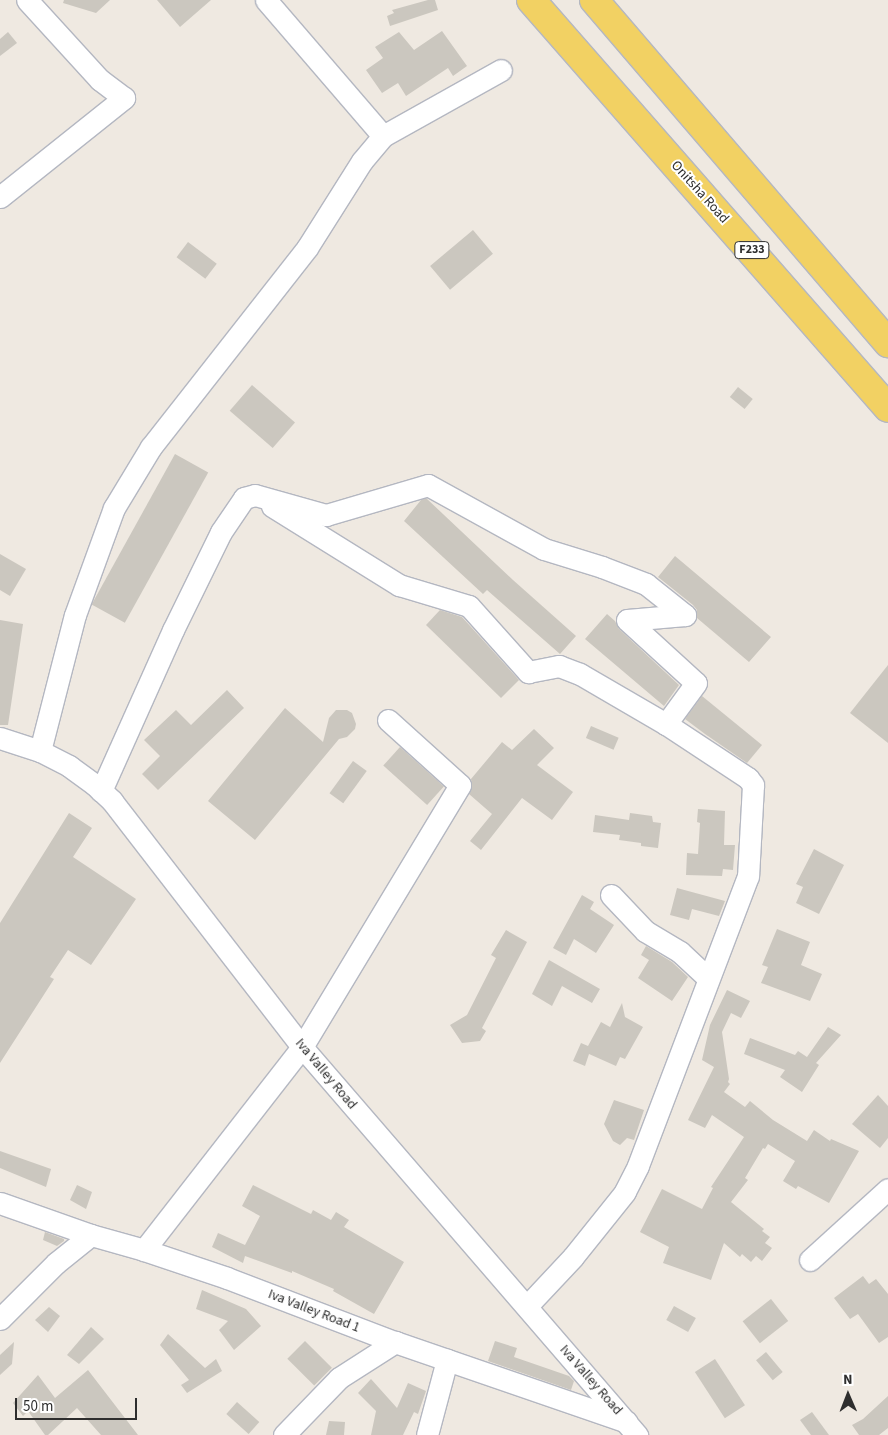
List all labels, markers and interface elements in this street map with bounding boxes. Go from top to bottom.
street label: Onitsha Road [668,157,732,227]
road number: F233 [733,240,771,260]
street label: Iva Valley Road [292,1035,360,1113]
street label: Iva Valley Road 1 [266,1286,362,1336]
street label: Iva Valley Road [556,1342,626,1418]
north arrow [823,1370,873,1420]
text: N [843,1370,853,1390]
scale bar [18,1388,140,1420]
text: 50 m [23,1396,53,1417]

